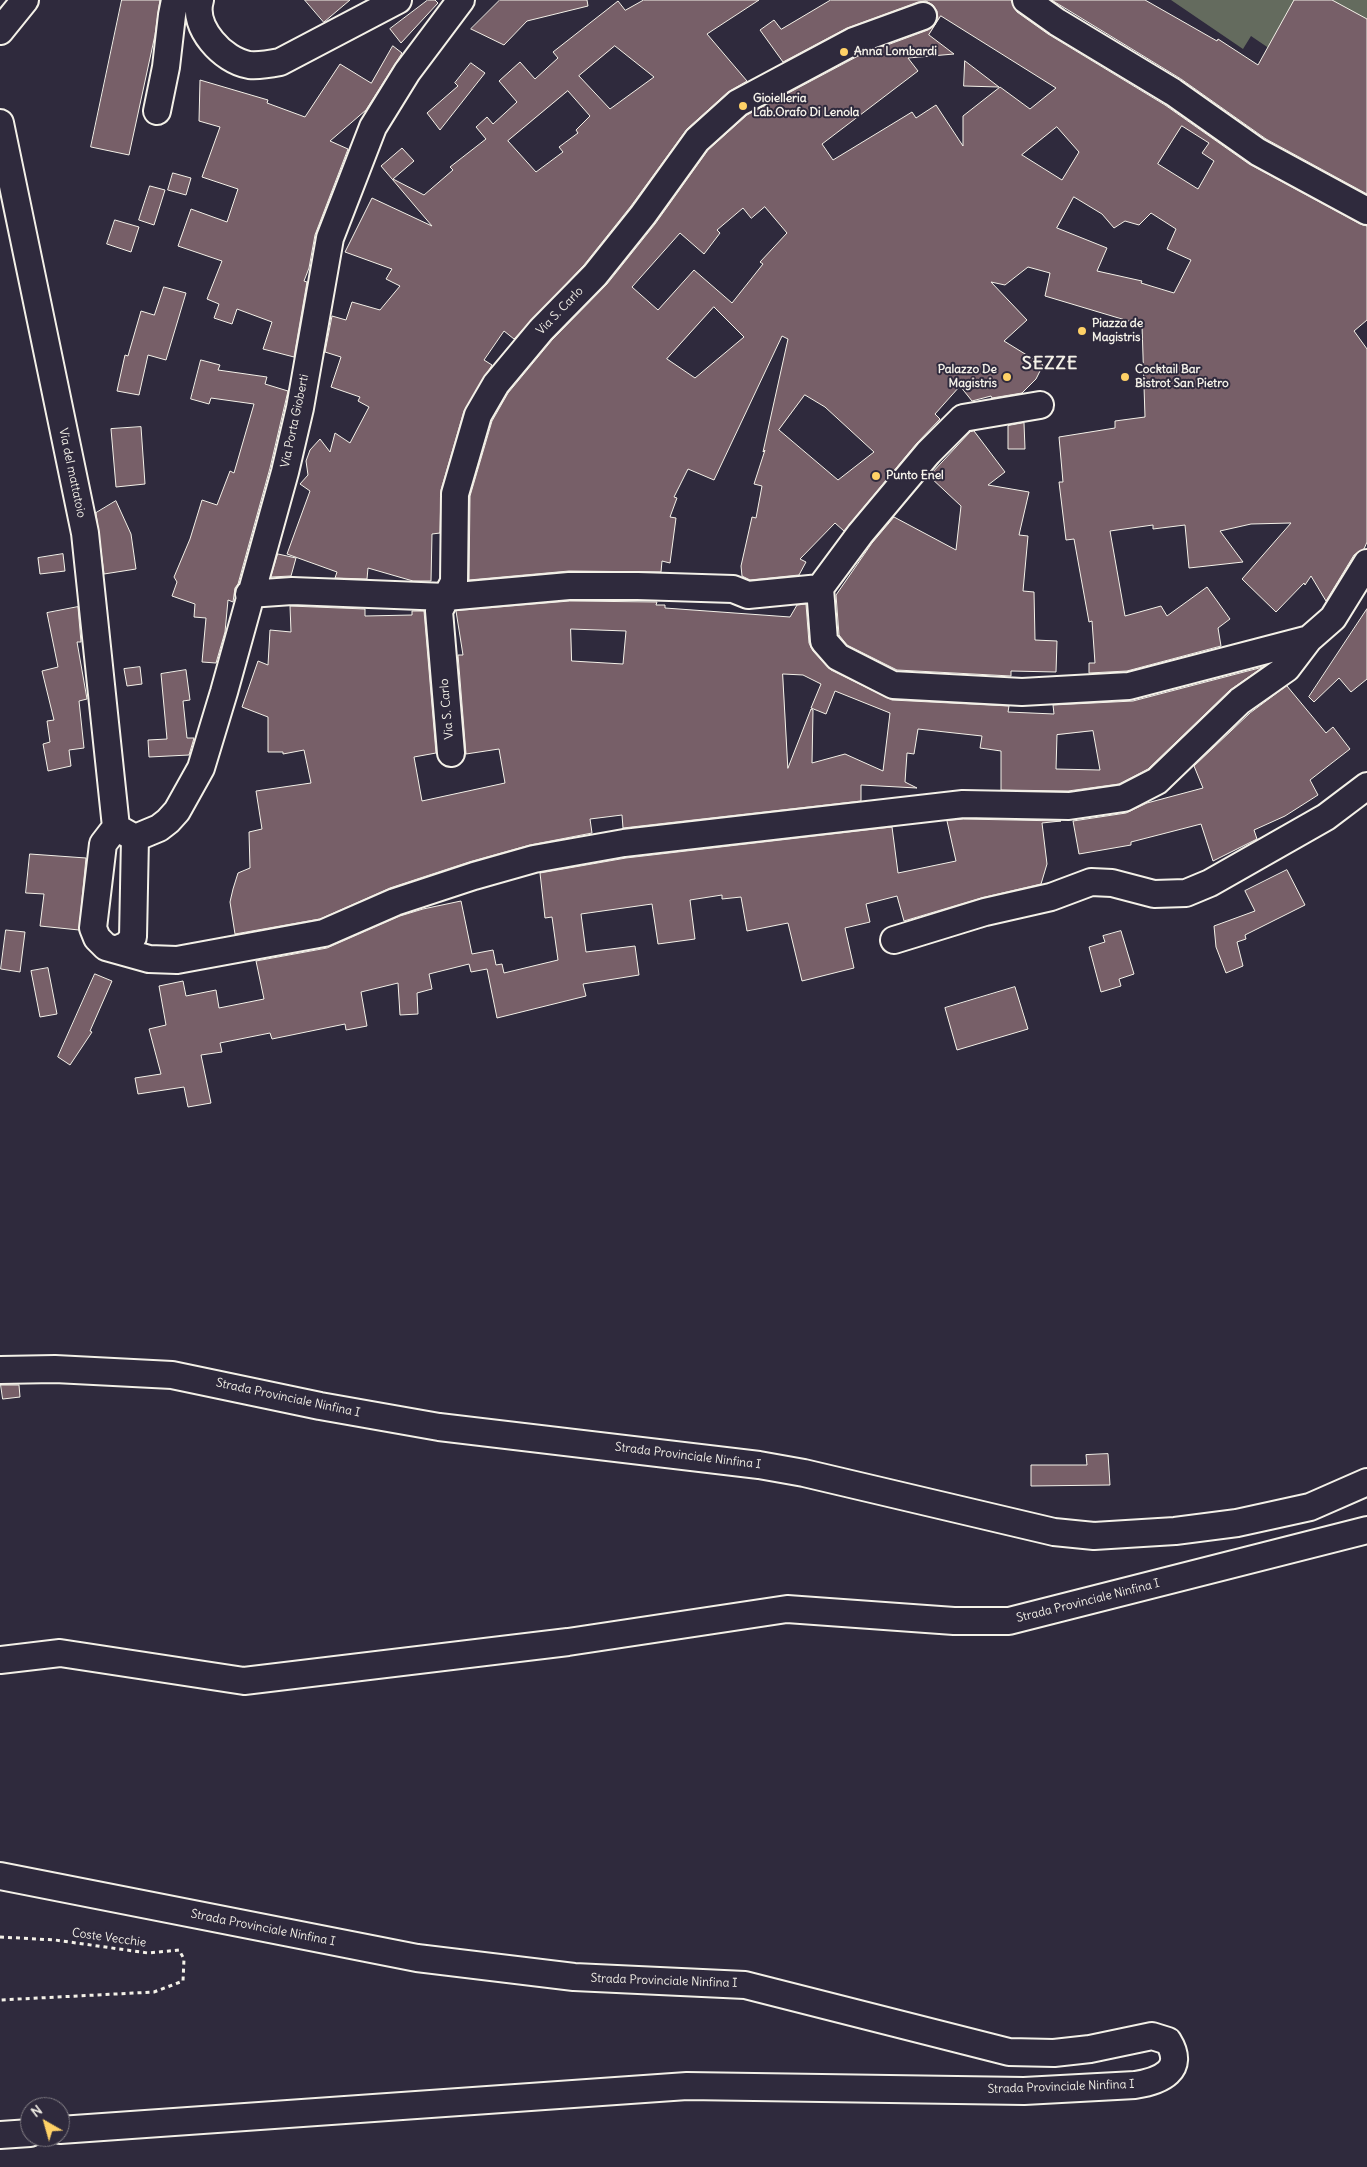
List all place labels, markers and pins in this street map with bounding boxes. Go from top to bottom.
place label: Anna Lombardi [854,45,937,59]
marker: Anna Lombardi [838,46,850,58]
place label: Gioielleria Lab.Orafo Di Lenola [753,92,859,120]
marker: Gioielleria Lab.Orafo Di Lenola [737,100,749,112]
place label: Piazza de Magistris [1092,317,1143,345]
marker: Piazza de Magistris [1076,325,1088,337]
place label: Palazzo De Magistris [938,363,997,391]
place label: Cocktail Bar Bistrot San Pietro [1135,363,1229,391]
marker: Palazzo De Magistris [1001,371,1013,383]
marker: Cocktail Bar Bistrot San Pietro [1119,371,1131,383]
place label: Punto Enel [886,469,944,483]
marker: Punto Enel [870,470,882,482]

